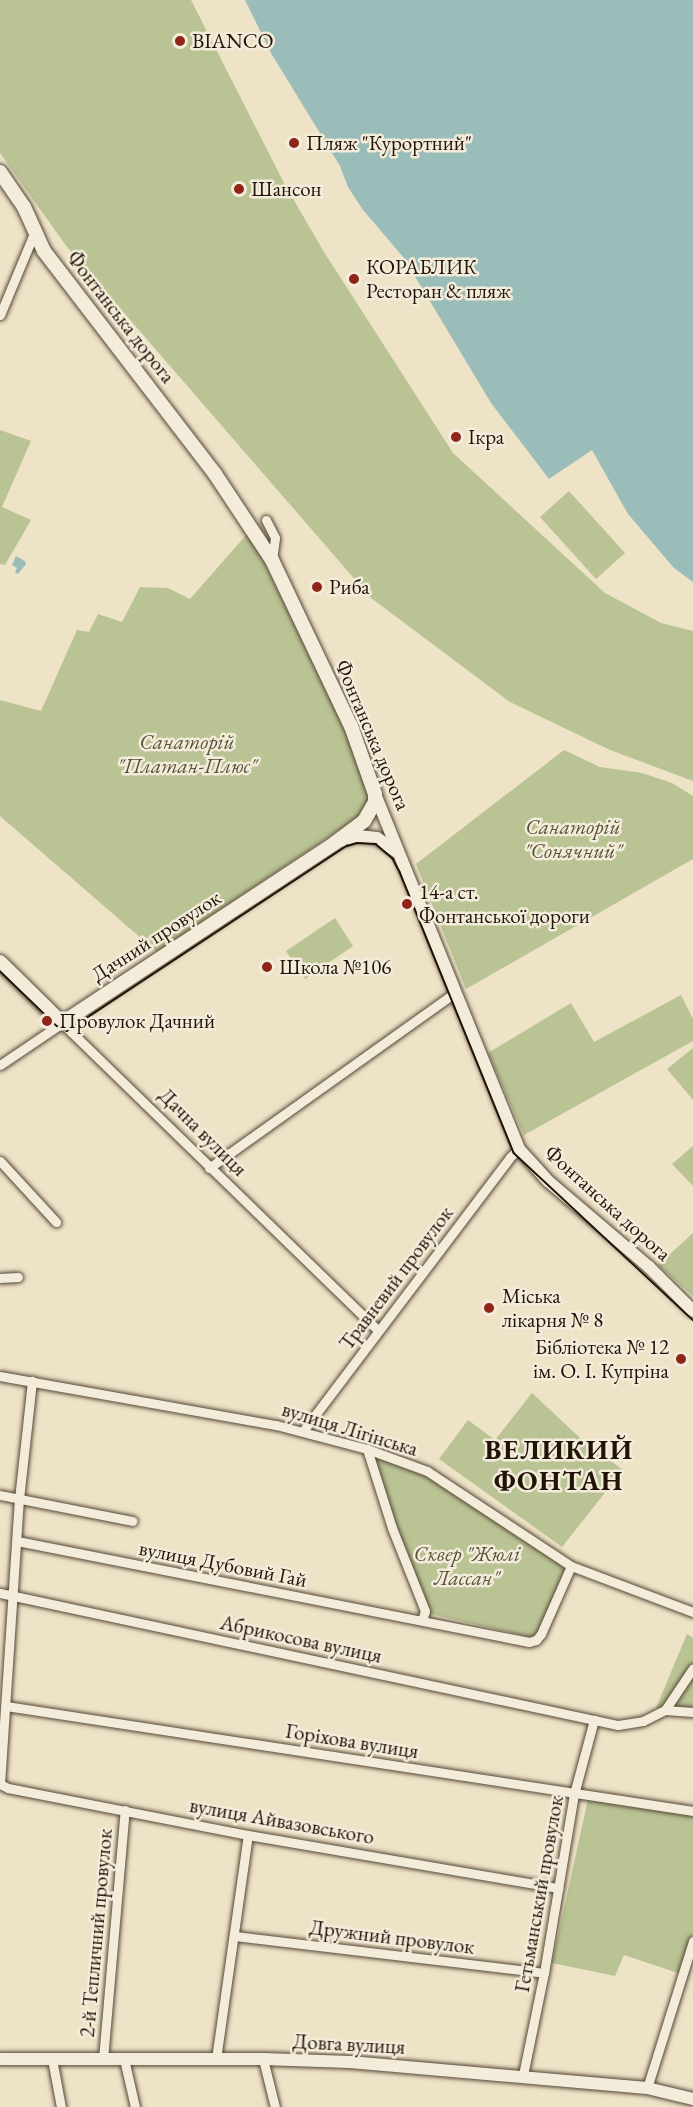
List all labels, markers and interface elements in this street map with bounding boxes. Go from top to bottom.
place label: BIANCO [192,28,274,54]
marker: BIANCO [173,34,187,48]
place label: Пляж "Курортний" [306,130,472,156]
marker: Пляж "Курортний" [287,136,301,150]
place label: Шансон [251,176,321,202]
marker: Шансон [232,182,246,196]
street label: Фонтанська дорога [61,246,181,388]
place label: КОРАБЛИК Ресторан & пляж [366,254,511,304]
marker: КОРАБЛИК Ресторан & пляж [347,272,361,286]
place label: Ікра [468,424,504,450]
marker: Ікра [449,430,463,444]
place label: Риба [329,574,370,600]
marker: Риба [310,580,324,594]
street label: Фонтанська дорога [330,656,416,814]
park label: Санаторій "Платан-Плюс" [117,729,257,779]
park label: Санаторій "Сонячний" [524,814,622,864]
place label: 14-а ст. Фонтанської дороги [419,879,590,929]
street label: Дачний провулок [87,885,225,987]
marker: 14-а ст. Фонтанської дороги [400,897,414,911]
place label: Школа №106 [279,954,391,980]
marker: Школа №106 [260,960,274,974]
place label: Провулок Дачний [59,1008,215,1034]
marker: Провулок Дачний [40,1014,54,1028]
street label: Дачна вулиця [154,1083,252,1181]
street label: Фонтанська дорога [540,1140,676,1266]
street label: Травневий провулок [334,1201,458,1355]
place label: Міська лікарня № 8 [502,1283,603,1333]
marker: Міська лікарня № 8 [480,1299,498,1317]
place label: Бібліотека № 12 ім. О. І. Купріна [533,1334,669,1384]
marker: Бібліотека № 12 ім. О. І. Купріна [674,1352,688,1366]
street label: вулиця Лігінська [279,1396,421,1462]
district label: ВЕЛИКИЙ ФОНТАН [485,1433,633,1496]
street label: вулиця Дубовий Гай [137,1535,309,1593]
park label: Сквер "Жюлі Лассан" [414,1541,520,1591]
street label: Абрикосова вулиця [218,1610,384,1668]
street label: Горіхова вулиця [284,1718,420,1764]
street label: вулиця Айвазовського [188,1792,376,1850]
street label: Гетьманський провулок [509,1794,569,1994]
street label: 2-й Тепличний провулок [74,1828,118,2038]
street label: Дружний провулок [308,1914,476,1960]
street label: Довга вулиця [292,2028,406,2060]

